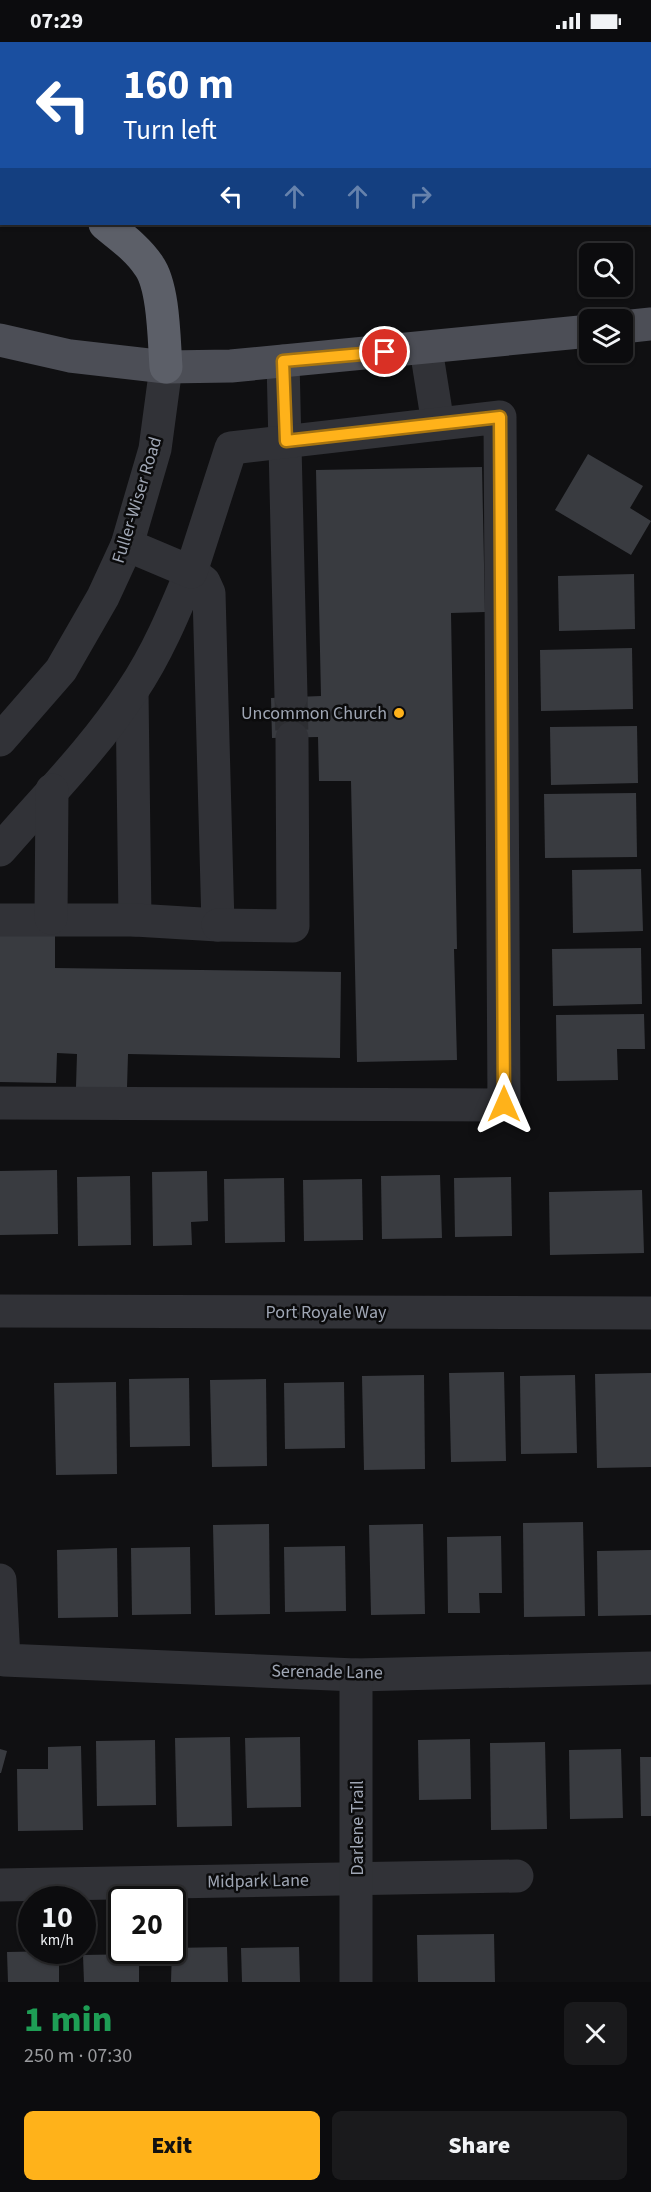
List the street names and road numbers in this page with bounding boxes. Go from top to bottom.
street label: Fuller-Wiser Road [106,434,168,566]
street label: Port Royale Way [266,1300,387,1325]
street label: Serenade Lane [271,1659,383,1685]
street label: Darlene Trail [345,1780,370,1876]
street label: Midpark Lane [207,1868,309,1894]

